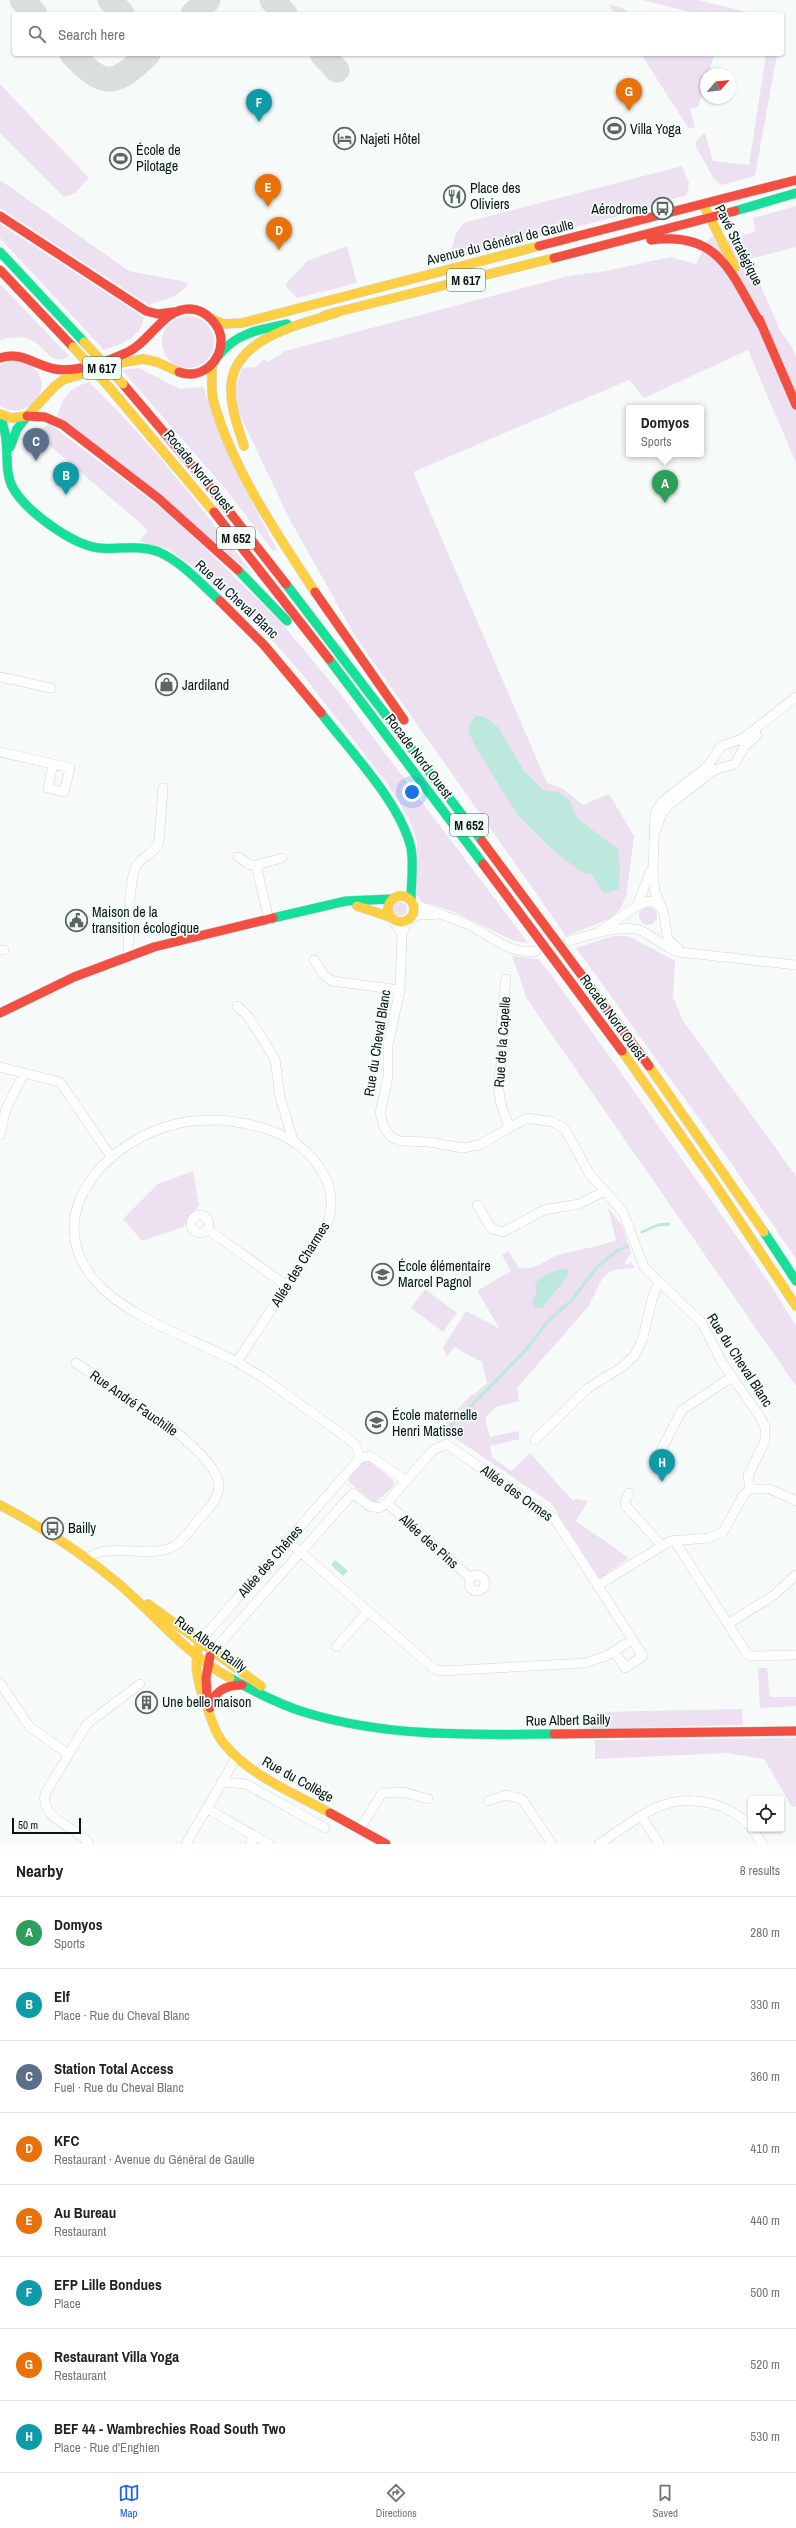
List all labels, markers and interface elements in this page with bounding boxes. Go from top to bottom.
search box [12,12,784,56]
icon: search [26,23,48,45]
text: Search here [58,24,125,45]
north arrow [700,68,736,104]
pin: G [616,78,642,111]
pin: F [246,89,272,122]
sports icon: Villa Yoga [601,116,627,142]
place label: Villa Yoga [630,120,682,138]
hotel icon: Najeti Hôtel [332,126,358,152]
place label: Najeti Hôtel [360,130,420,148]
place label: École de Pilotage [136,141,181,175]
sports icon: École de Pilotage [108,145,134,171]
pin: E [255,174,281,207]
place label: Place des Oliviers [470,179,521,213]
restaurant icon: Place des Oliviers [441,183,467,209]
bus stop icon: Aérodrome [650,196,676,222]
place label: Aérodrome [590,200,648,218]
street label: Pavé Stratégique [711,201,767,289]
street label: Avenue du Général de Gaulle [424,215,575,269]
pin: D [266,217,292,250]
road number: M 617 [447,269,485,291]
road number: M 617 [83,357,121,379]
popup [626,405,704,457]
text: Domyos [641,412,689,433]
street label: Rocade Nord Ouest [160,426,238,516]
pin: C [23,428,49,461]
text: Sports [641,433,672,450]
pin: B [53,462,79,495]
pin: A [652,470,678,503]
road number: M 652 [217,527,255,549]
street label: Rue du Cheval Blanc [191,556,283,643]
shop icon: Jardiland [153,672,179,698]
place label: Jardiland [182,676,229,694]
street label: Rocade Nord Ouest [381,710,457,802]
your location [402,782,422,802]
road number: M 652 [450,814,488,836]
place label: Maison de la transition écologique [92,903,199,937]
public building icon: Maison de la transition écologique [64,907,90,933]
street label: Rocade Nord Ouest [576,971,650,1063]
street label: Rue du Cheval Blanc [360,988,394,1098]
street label: Rue de la Capelle [490,996,514,1088]
street label: Allée des Charmes [266,1218,333,1311]
place label: École élémentaire Marcel Pagnol [398,1257,491,1291]
school or university icon: École élémentaire Marcel Pagnol [369,1261,395,1287]
street label: Rue du Cheval Blanc [703,1310,777,1410]
street label: Rue André Fauchille [86,1366,182,1440]
place label: École maternelle Henri Matisse [392,1406,478,1440]
school or university icon: École maternelle Henri Matisse [364,1410,390,1436]
pin: H [649,1449,675,1482]
street label: Allée des Ormes [477,1460,557,1525]
street label: Allée des Pins [395,1509,462,1572]
bus stop icon: Bailly [39,1515,65,1541]
place label: Bailly [68,1519,96,1537]
street label: Allée des Chênes [233,1521,306,1602]
street label: Rue Albert Bailly [171,1612,251,1676]
building icon: Une belle maison [133,1689,159,1715]
place label: Une belle maison [162,1693,251,1711]
street label: Rue Albert Bailly [525,1710,611,1730]
street label: Rue du Collège [259,1752,337,1806]
map controls [748,1796,784,1832]
button: locate [748,1796,784,1832]
scale bar [12,1816,81,1835]
text: 50 m [18,1818,38,1832]
text: Nearby [16,1859,63,1882]
text: 8 results [740,1862,780,1879]
text: Domyos [54,1914,103,1935]
text: A [25,1924,33,1941]
text: 280 m [750,1924,780,1941]
text: Sports [54,1935,85,1952]
text: Elf [54,1986,70,2007]
text: B [25,1996,33,2013]
text: 330 m [750,1996,780,2013]
text: Place · Rue du Cheval Blanc [54,2007,190,2024]
text: Station Total Access [54,2058,174,2079]
text: C [25,2068,33,2085]
text: 360 m [750,2068,780,2085]
text: Fuel · Rue du Cheval Blanc [54,2079,184,2096]
text: KFC [54,2130,79,2151]
text: D [25,2140,33,2157]
text: 410 m [750,2140,780,2157]
text: Restaurant · Avenue du Général de Gaulle [54,2151,255,2168]
text: Au Bureau [54,2202,116,2223]
text: E [25,2212,33,2229]
text: 440 m [750,2212,780,2229]
text: Restaurant [54,2223,106,2240]
text: EFP Lille Bondues [54,2274,162,2295]
text: F [26,2284,32,2301]
text: 500 m [750,2284,780,2301]
text: Place [54,2295,81,2312]
text: Restaurant Villa Yoga [54,2346,179,2367]
text: G [25,2356,33,2373]
text: 520 m [750,2356,780,2373]
text: Restaurant [54,2367,106,2384]
text: BEF 44 - Wambrechies Road South Two [54,2418,286,2439]
text: H [25,2428,33,2445]
text: 530 m [750,2428,780,2445]
text: Place · Rue d'Enghien [54,2439,160,2456]
tab: Map [118,2482,140,2520]
tab: Directions [376,2482,417,2520]
tab: Saved [653,2482,678,2520]

